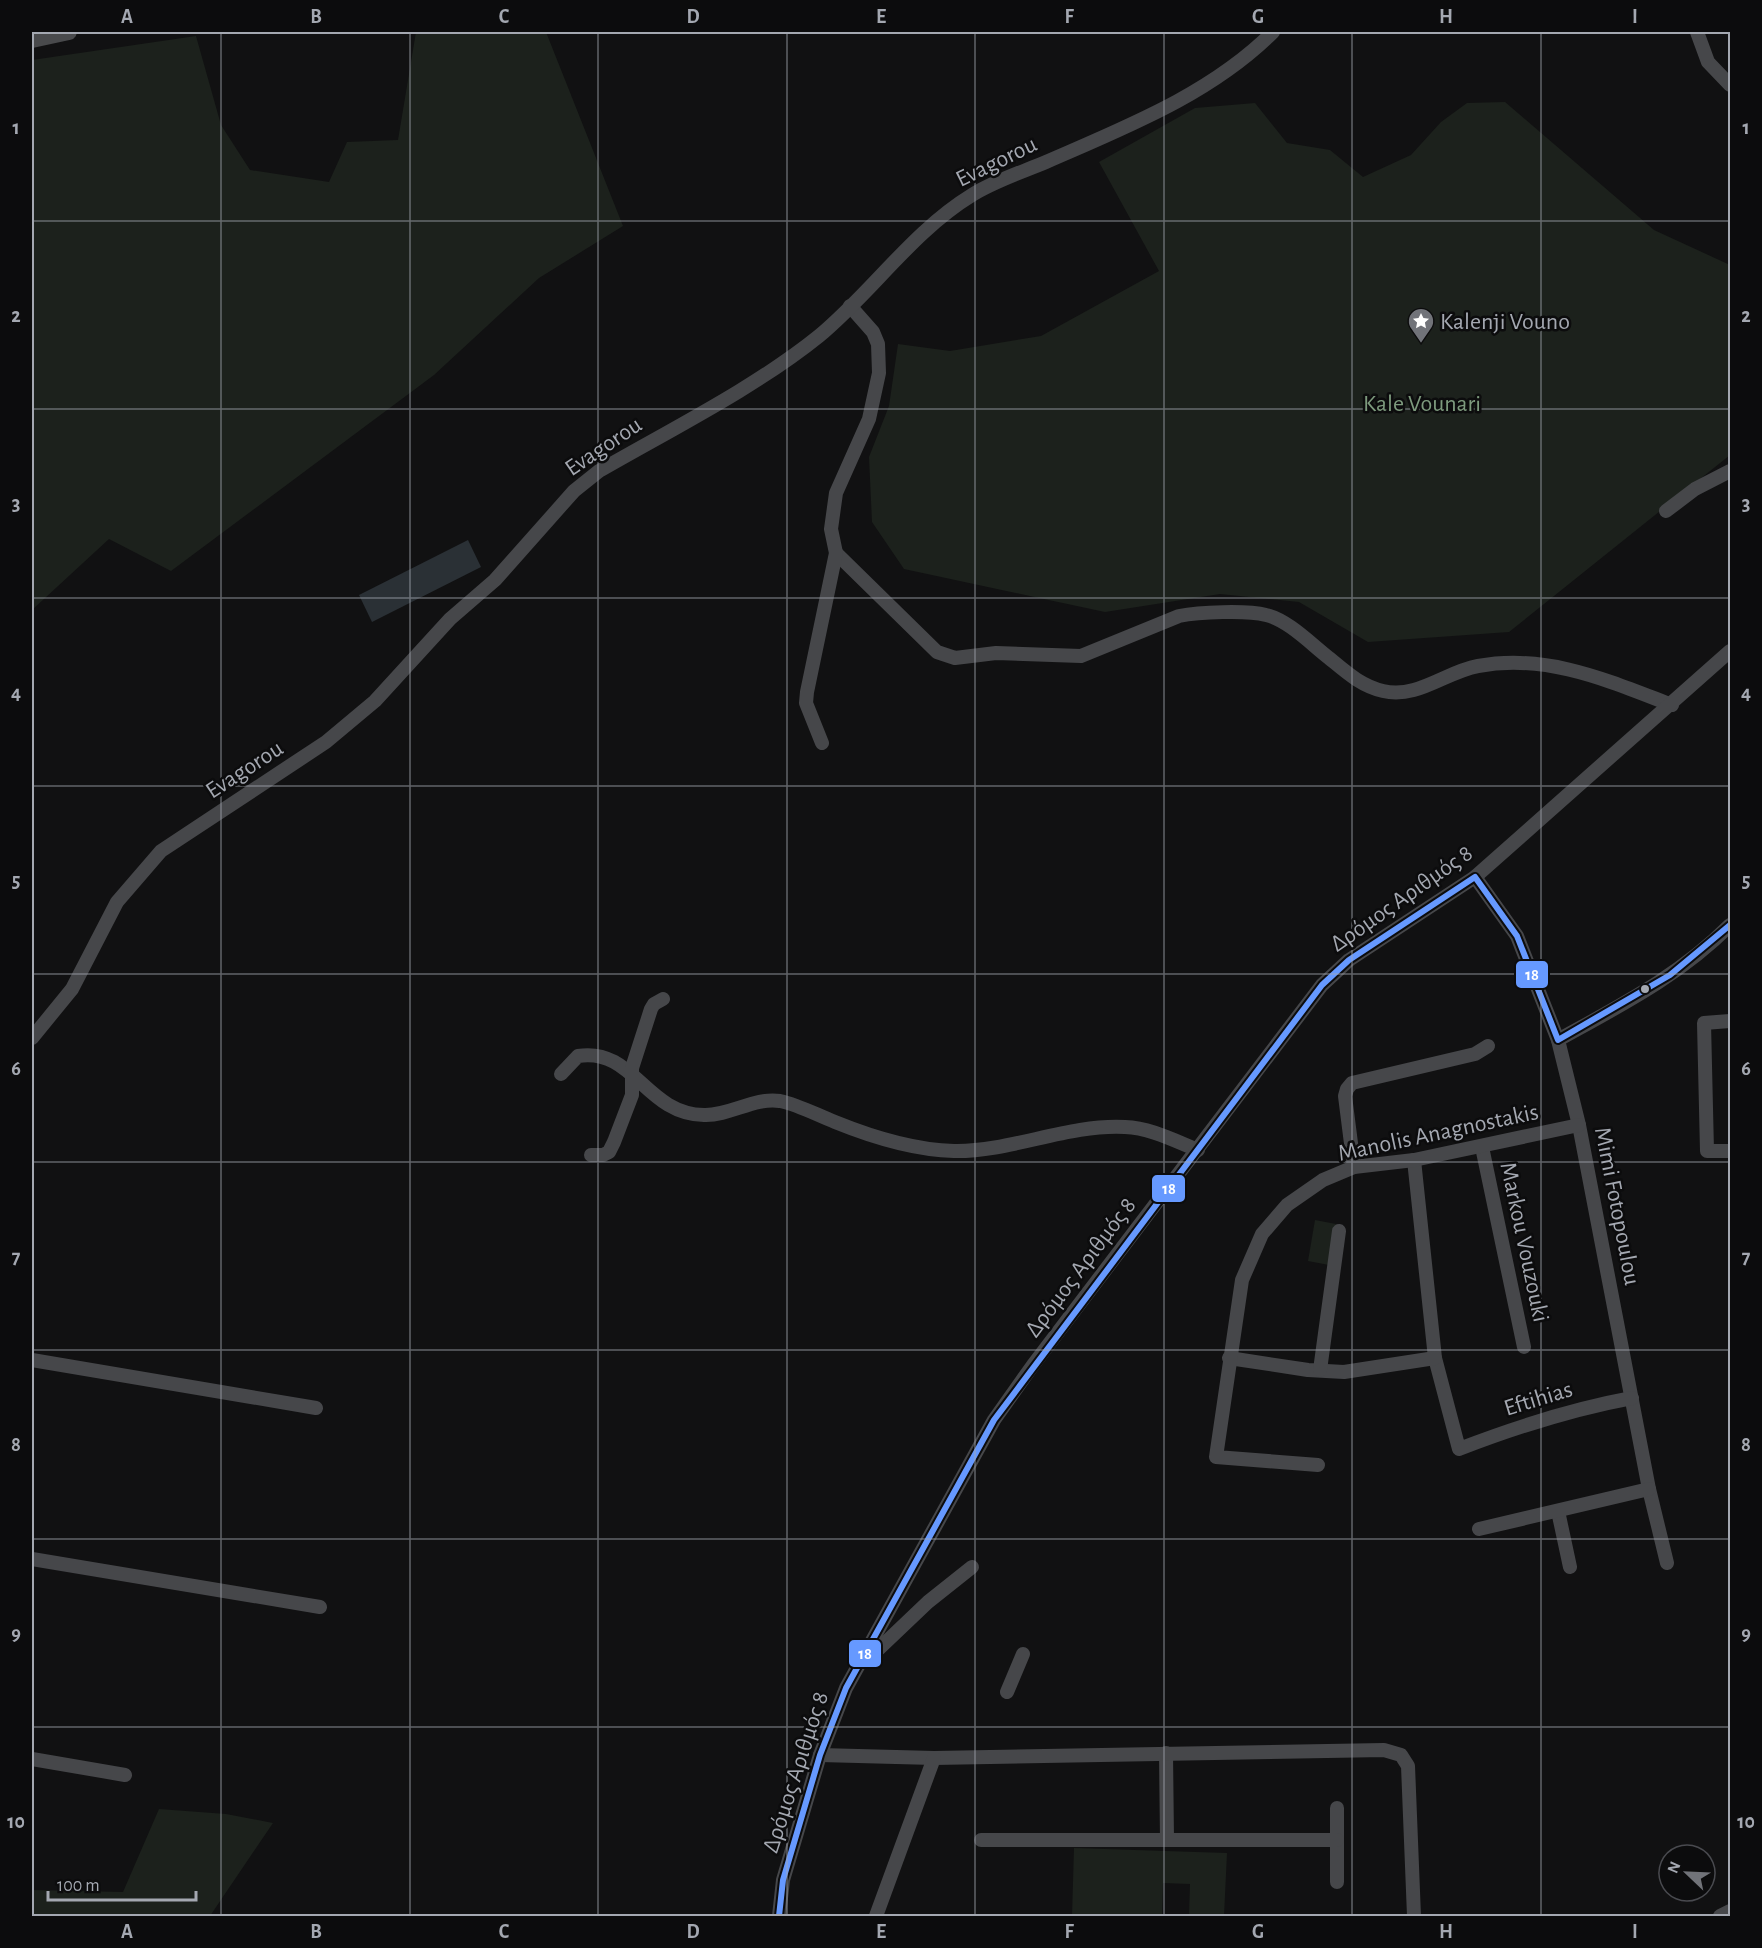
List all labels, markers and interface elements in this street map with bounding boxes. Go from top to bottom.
text: A [121,7,133,27]
text: B [310,7,322,27]
text: C [499,7,510,27]
text: D [686,7,700,27]
text: E [876,7,886,27]
text: F [1064,7,1074,27]
text: G [1252,7,1264,27]
text: H [1439,7,1453,27]
text: I [1632,7,1638,27]
text: 1 [12,118,20,138]
text: 1 [1742,118,1750,138]
street label: Evagorou [952,132,1041,192]
text: 2 [11,306,21,326]
place icon: Kalenji Vouno [1406,306,1436,344]
text: 2 [1741,306,1751,326]
place label: Kalenji Vouno [1440,310,1570,334]
park label: Kale Vounari [1363,392,1481,416]
street label: Evagorou [561,413,646,481]
text: 3 [12,494,20,514]
text: 3 [1742,494,1750,514]
text: 4 [11,683,21,703]
text: 4 [1741,683,1751,703]
street label: Evagorou [202,736,287,804]
street label: Δρόμος Αριθμός 8 [1326,841,1477,957]
text: 5 [12,871,20,891]
text: 5 [1742,871,1750,891]
line badge: 18 [1515,960,1549,989]
text: 18 [1525,967,1539,983]
unlabelled marker [1639,983,1651,995]
text: 6 [11,1059,21,1079]
text: 6 [1741,1059,1751,1079]
street label: Manolis Anagnostakis [1336,1100,1541,1166]
street label: Mimi Fotopoulou [1590,1125,1644,1287]
street label: Markou Vouzouki [1495,1160,1553,1324]
line badge: 18 [1151,1174,1186,1203]
text: 18 [1162,1181,1176,1197]
street label: Δρόμος Αριθμός 8 [1021,1193,1141,1342]
text: 7 [12,1247,21,1267]
text: 7 [1742,1247,1751,1267]
street label: Eftihias [1501,1377,1575,1421]
text: 8 [11,1435,21,1455]
text: 8 [1741,1435,1751,1455]
text: 9 [11,1624,21,1644]
text: 9 [1741,1624,1751,1644]
line badge: 18 [848,1639,882,1668]
text: 18 [858,1646,872,1662]
street label: Δρόμος Αριθμός 8 [759,1689,833,1856]
text: 10 [7,1812,25,1832]
text: 10 [1737,1812,1755,1832]
north arrow [1657,1843,1717,1903]
text: N [1665,1859,1684,1876]
scale bar [48,1864,196,1902]
text: 100 m [57,1877,100,1895]
text: A [121,1922,133,1942]
text: B [310,1922,322,1942]
text: C [499,1922,510,1942]
text: D [686,1922,700,1942]
text: E [876,1922,886,1942]
text: F [1064,1922,1074,1942]
text: G [1252,1922,1264,1942]
text: H [1439,1922,1453,1942]
text: I [1632,1922,1638,1942]

